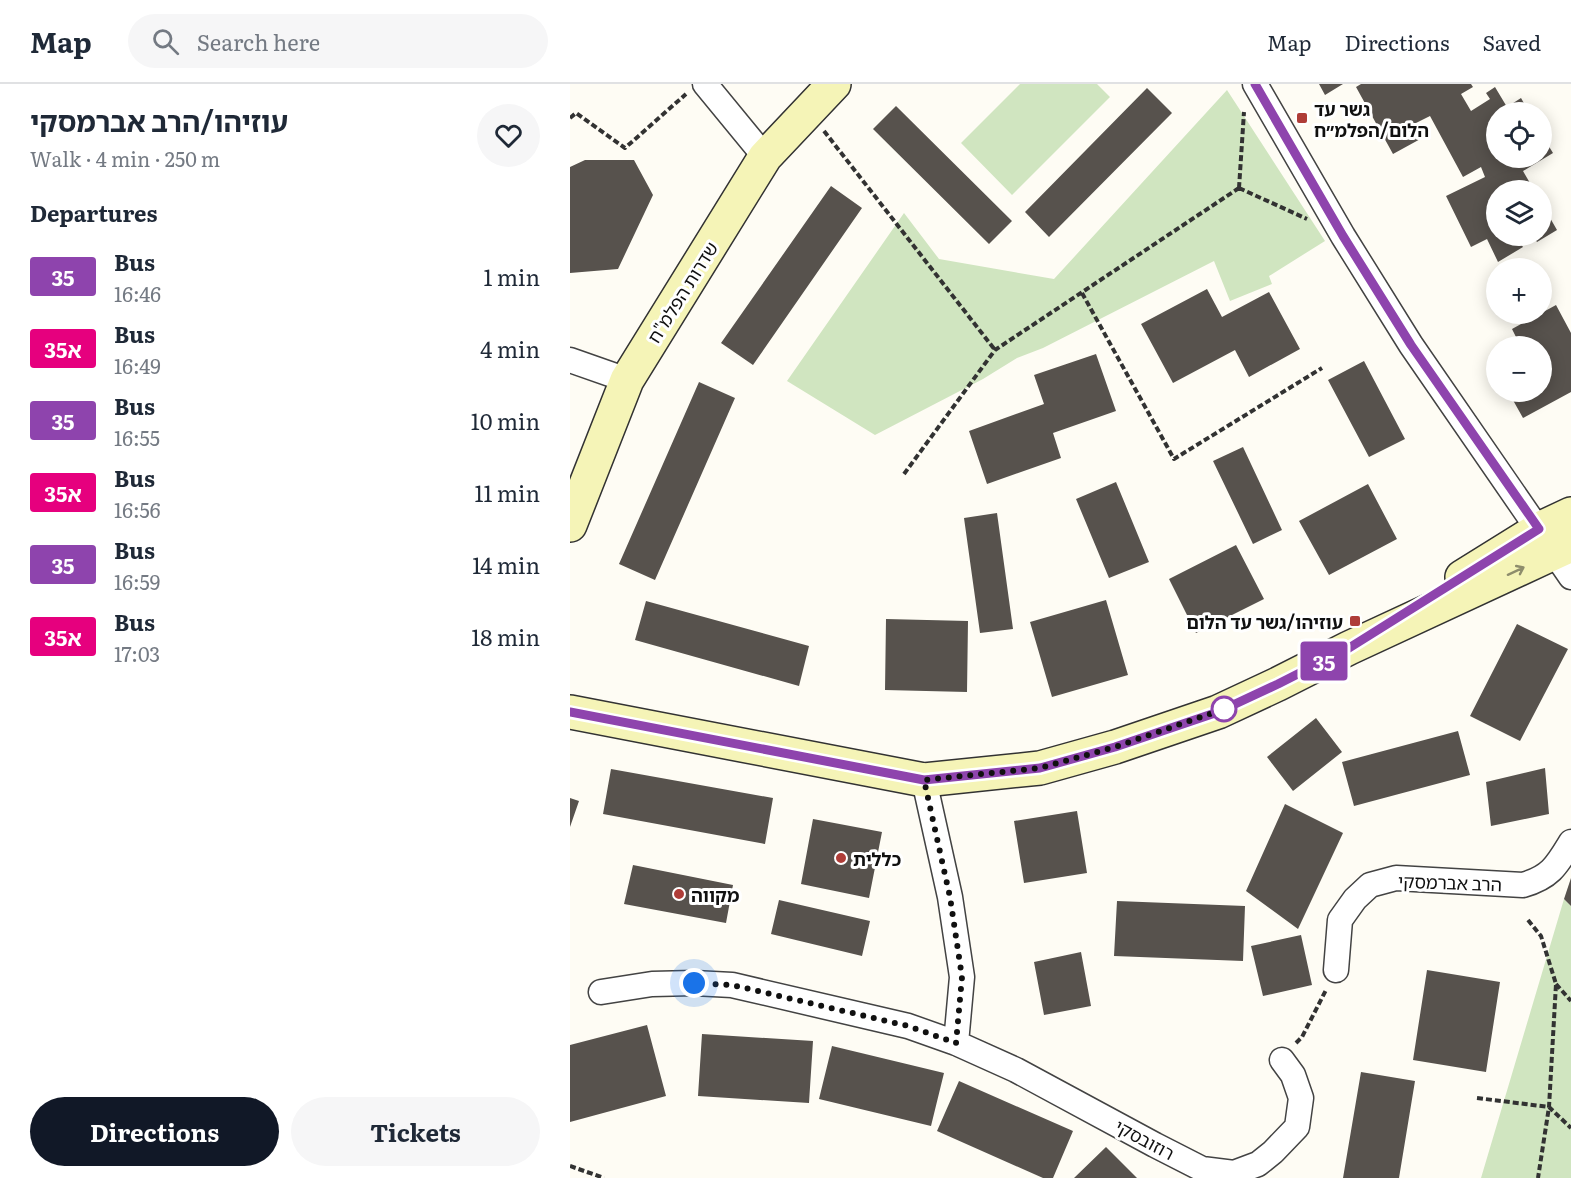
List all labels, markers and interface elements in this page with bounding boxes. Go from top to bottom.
search box [128,14,548,68]
text: Map [30,20,92,62]
icon: search [149,25,182,58]
text: Search here [197,25,320,58]
text: Map [1267,26,1312,57]
text: Directions [1345,26,1450,57]
text: Saved [1483,26,1541,57]
place label: גשר עד הלום/הפלמ״ח [1314,95,1429,143]
text: עוזיהו/הרב אברמסקי [30,99,288,141]
map controls [1486,102,1552,402]
button: locate [1486,102,1552,168]
button: heart [477,104,540,167]
marker: גשר עד הלום/הפלמ״ח [1295,111,1309,125]
text: Walk · 4 min · 250 m [30,143,220,173]
button: layers [1486,180,1552,246]
text: Departures [30,196,157,229]
street label: שדרות הפלמ"ח [640,236,724,348]
text: Bus [114,245,155,278]
button: + [1486,258,1552,324]
text: 1 min [483,260,540,293]
text: 35 [51,261,75,292]
text: 16:46 [114,278,161,308]
text: Bus [114,317,155,350]
text: 4 min [480,332,540,365]
text: 35א [44,333,82,364]
button: − [1486,336,1552,402]
text: 16:49 [114,350,161,380]
text: Bus [114,389,155,422]
text: 10 min [471,404,540,437]
text: 35 [51,405,75,436]
text: 16:55 [114,422,160,452]
text: Bus [114,461,155,494]
text: 11 min [474,476,540,509]
text: 35א [44,477,82,508]
text: 16:56 [114,494,160,524]
text: Bus [114,533,155,566]
text: 14 min [472,548,540,581]
text: 35 [51,549,75,580]
one-way arrow [1507,565,1525,577]
text: 16:59 [114,566,160,596]
text: Bus [114,605,155,638]
place label: עוזיהו/גשר עד הלום [1186,608,1343,635]
marker: עוזיהו/גשר עד הלום [1348,614,1362,628]
text: 18 min [471,620,540,653]
text: 35א [44,621,82,652]
text: 17:03 [114,638,160,668]
line badge: 35 [1297,642,1351,680]
text: 35 [1312,646,1336,677]
unlabelled marker [1211,696,1237,722]
place label: כללית [853,845,901,872]
marker: כללית [834,851,848,865]
street label: הרב אברמסקי [1398,867,1502,897]
place label: מקווה [691,881,740,908]
marker: מקווה [672,887,686,901]
your location [679,968,709,998]
button: Directions [30,1097,279,1166]
button: Tickets [291,1097,540,1166]
street label: רוזובסקי [1110,1112,1180,1166]

